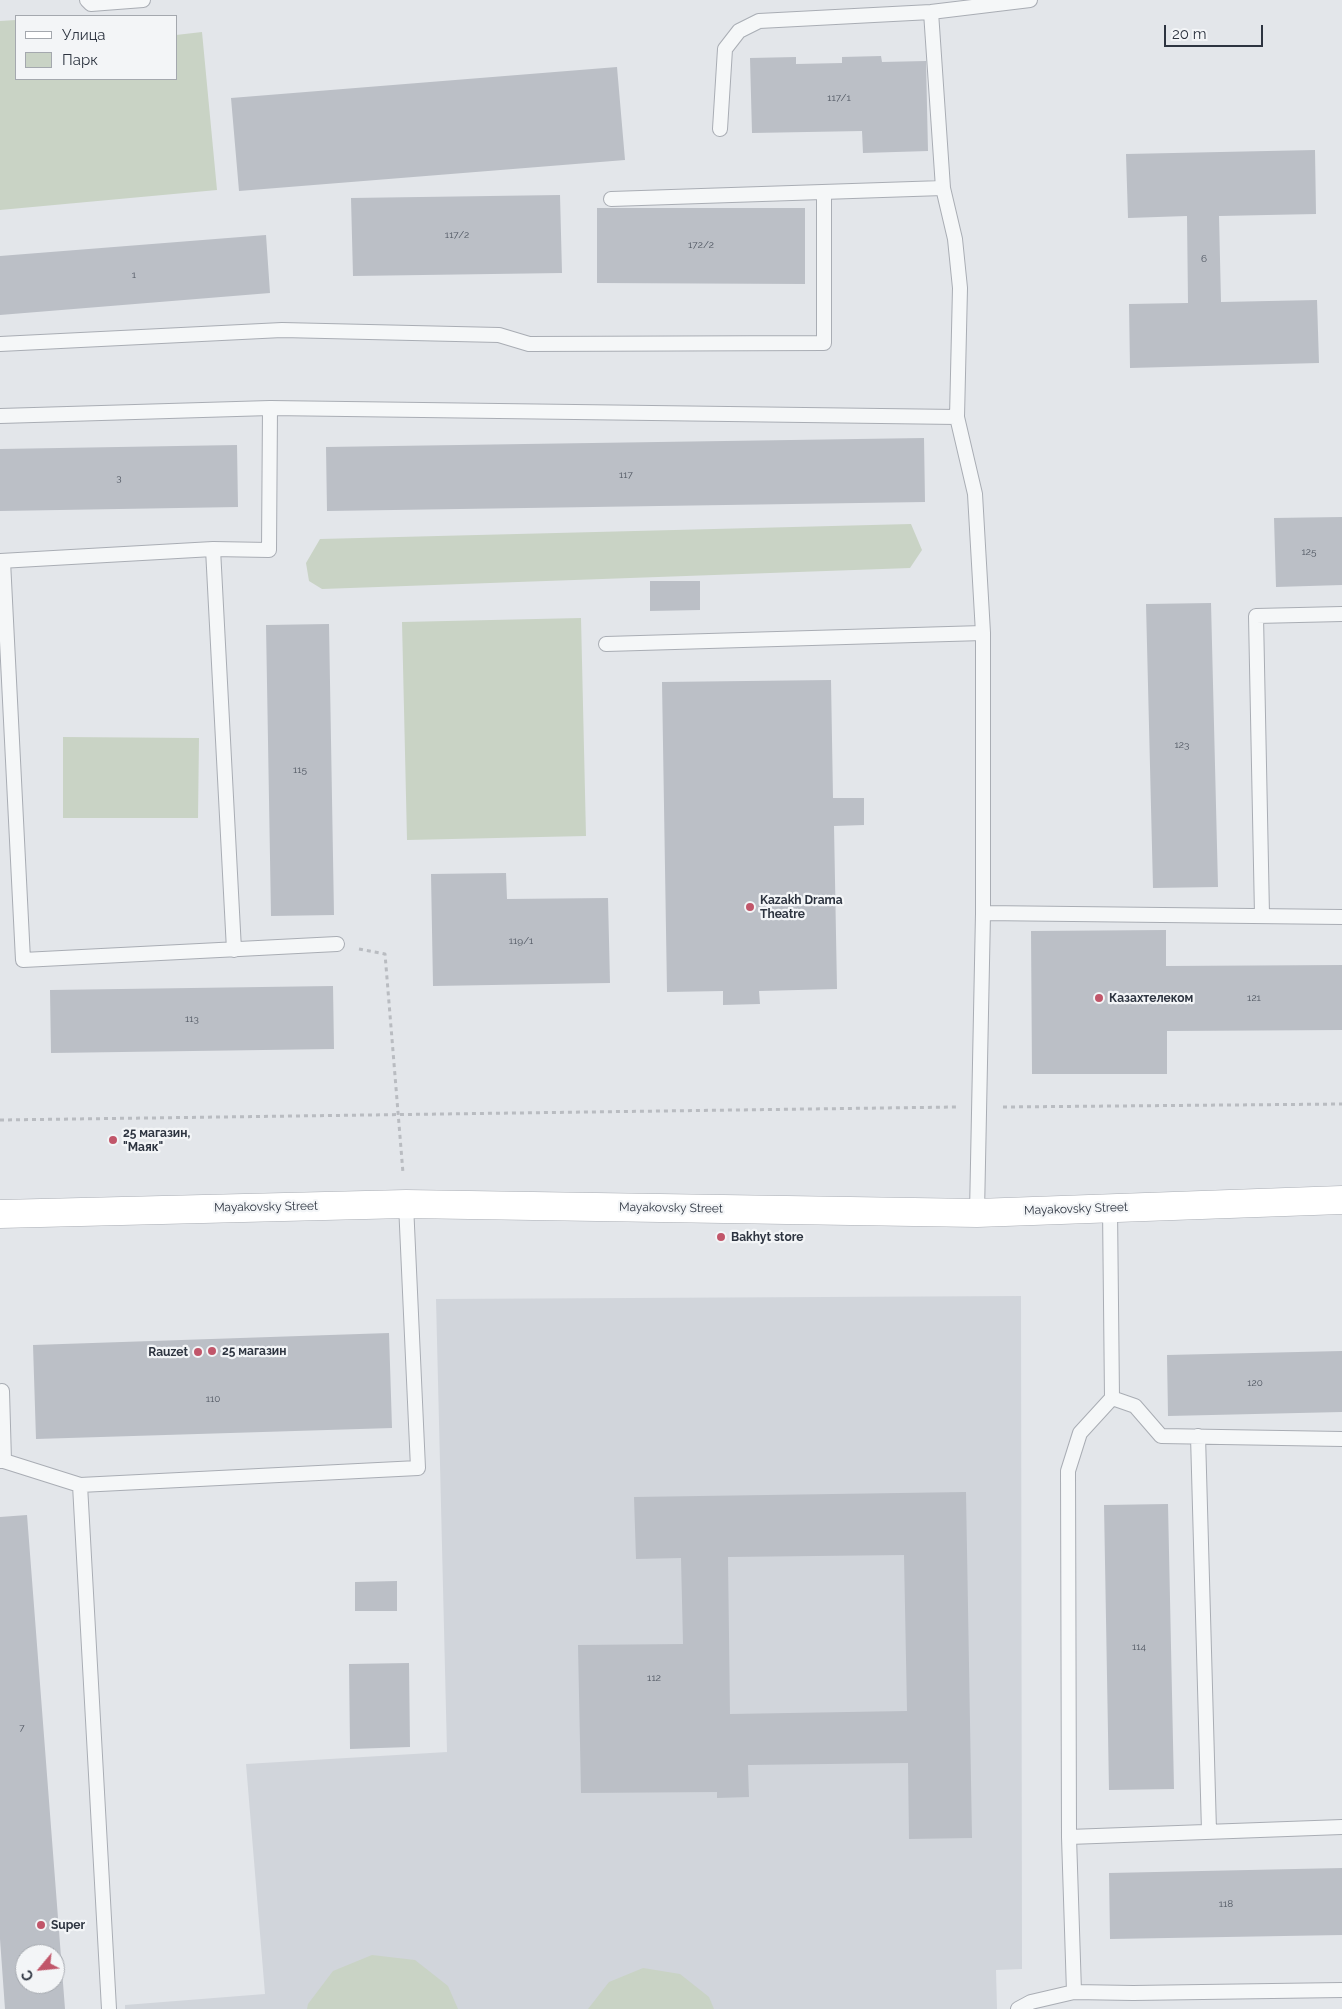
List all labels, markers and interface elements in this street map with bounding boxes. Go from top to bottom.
legend [15,15,178,80]
scale bar [1167,15,1266,47]
text: 20 m [1172,25,1207,43]
text: Улица [62,26,106,44]
text: Парк [62,51,98,69]
house number: 117/1 [827,92,851,104]
house number: 117/2 [445,229,469,241]
house number: 172/2 [688,239,714,251]
house number: 6 [1201,253,1207,265]
house number: 1 [132,269,136,281]
house number: 117 [619,469,633,481]
house number: 3 [116,472,122,484]
house number: 125 [1302,546,1316,558]
house number: 123 [1175,739,1189,751]
house number: 115 [293,764,307,776]
place label: Kazakh Drama Theatre [760,893,843,921]
marker: Kazakh Drama Theatre [744,901,756,913]
house number: 119/1 [509,935,533,947]
place label: Казахтелеком [1109,991,1193,1005]
marker: Казахтелеком [1093,992,1105,1004]
house number: 121 [1247,992,1261,1004]
house number: 113 [185,1013,199,1025]
place label: 25 магазин, "Маяк" [123,1126,190,1154]
marker: 25 магазин, "Маяк" [107,1134,119,1146]
street label: Mayakovsky Street [214,1199,318,1215]
street label: Mayakovsky Street [619,1200,723,1216]
street label: Mayakovsky Street [1024,1200,1128,1218]
place label: Bakhyt store [731,1230,803,1244]
marker: Bakhyt store [715,1231,727,1243]
place label: 25 магазин [222,1344,286,1358]
place label: Rauzet [148,1345,188,1359]
marker: 25 магазин [206,1345,218,1357]
marker: Rauzet [192,1346,204,1358]
house number: 120 [1247,1377,1263,1389]
house number: 110 [206,1393,220,1405]
house number: 114 [1132,1641,1146,1653]
house number: 112 [647,1672,661,1684]
house number: 7 [19,1722,25,1734]
house number: 118 [1219,1898,1233,1910]
place label: Super [51,1918,85,1932]
marker: Super [35,1919,47,1931]
north arrow [15,1944,65,1994]
text: С [18,1968,37,1984]

